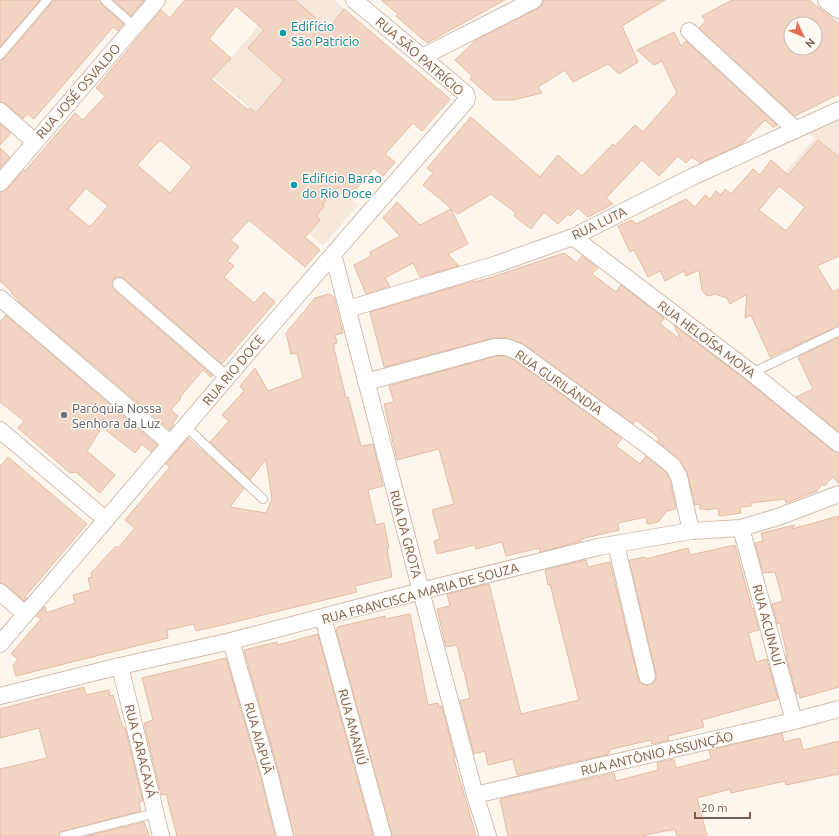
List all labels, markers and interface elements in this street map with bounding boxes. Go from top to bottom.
street label: RUA SÃO PATRÍCIO [373,13,467,98]
north arrow [783,16,823,56]
place label: Edifício São Patricio [291,19,359,48]
marker: Edifício São Patricio [278,28,288,38]
text: N [803,36,817,50]
street label: RUA JOSÉ OSVALDO [32,40,123,141]
place label: Edificio Barao do Rio Doce [302,171,382,200]
marker: Edificio Barao do Rio Doce [289,180,299,190]
street label: RUA LUTA [570,204,629,242]
street label: RUA HELOÍSA MOYA [655,297,760,381]
street label: RUA RIO DOCE [200,332,266,408]
street label: RUA GURILÂNDIA [513,347,606,418]
place label: Paróquia Nossa Senhora da Luz [72,401,162,430]
marker: Paróquia Nossa Senhora da Luz [59,410,69,420]
street label: RUA DA GROTA [388,489,425,580]
street label: RUA FRANCISCA MARIA DE SOUZA [320,560,520,626]
street label: RUA ACUNAUÍ [750,583,787,668]
street label: RUA AMANIÚ [336,687,371,767]
street label: RUA AIAPUÃ [242,701,276,776]
street label: RUA CARACAXÁ [123,703,160,800]
street label: RUA ANTÔNIO ASSUNÇÃO [579,729,735,777]
scale bar [695,794,750,820]
text: 20 m [701,801,728,814]

